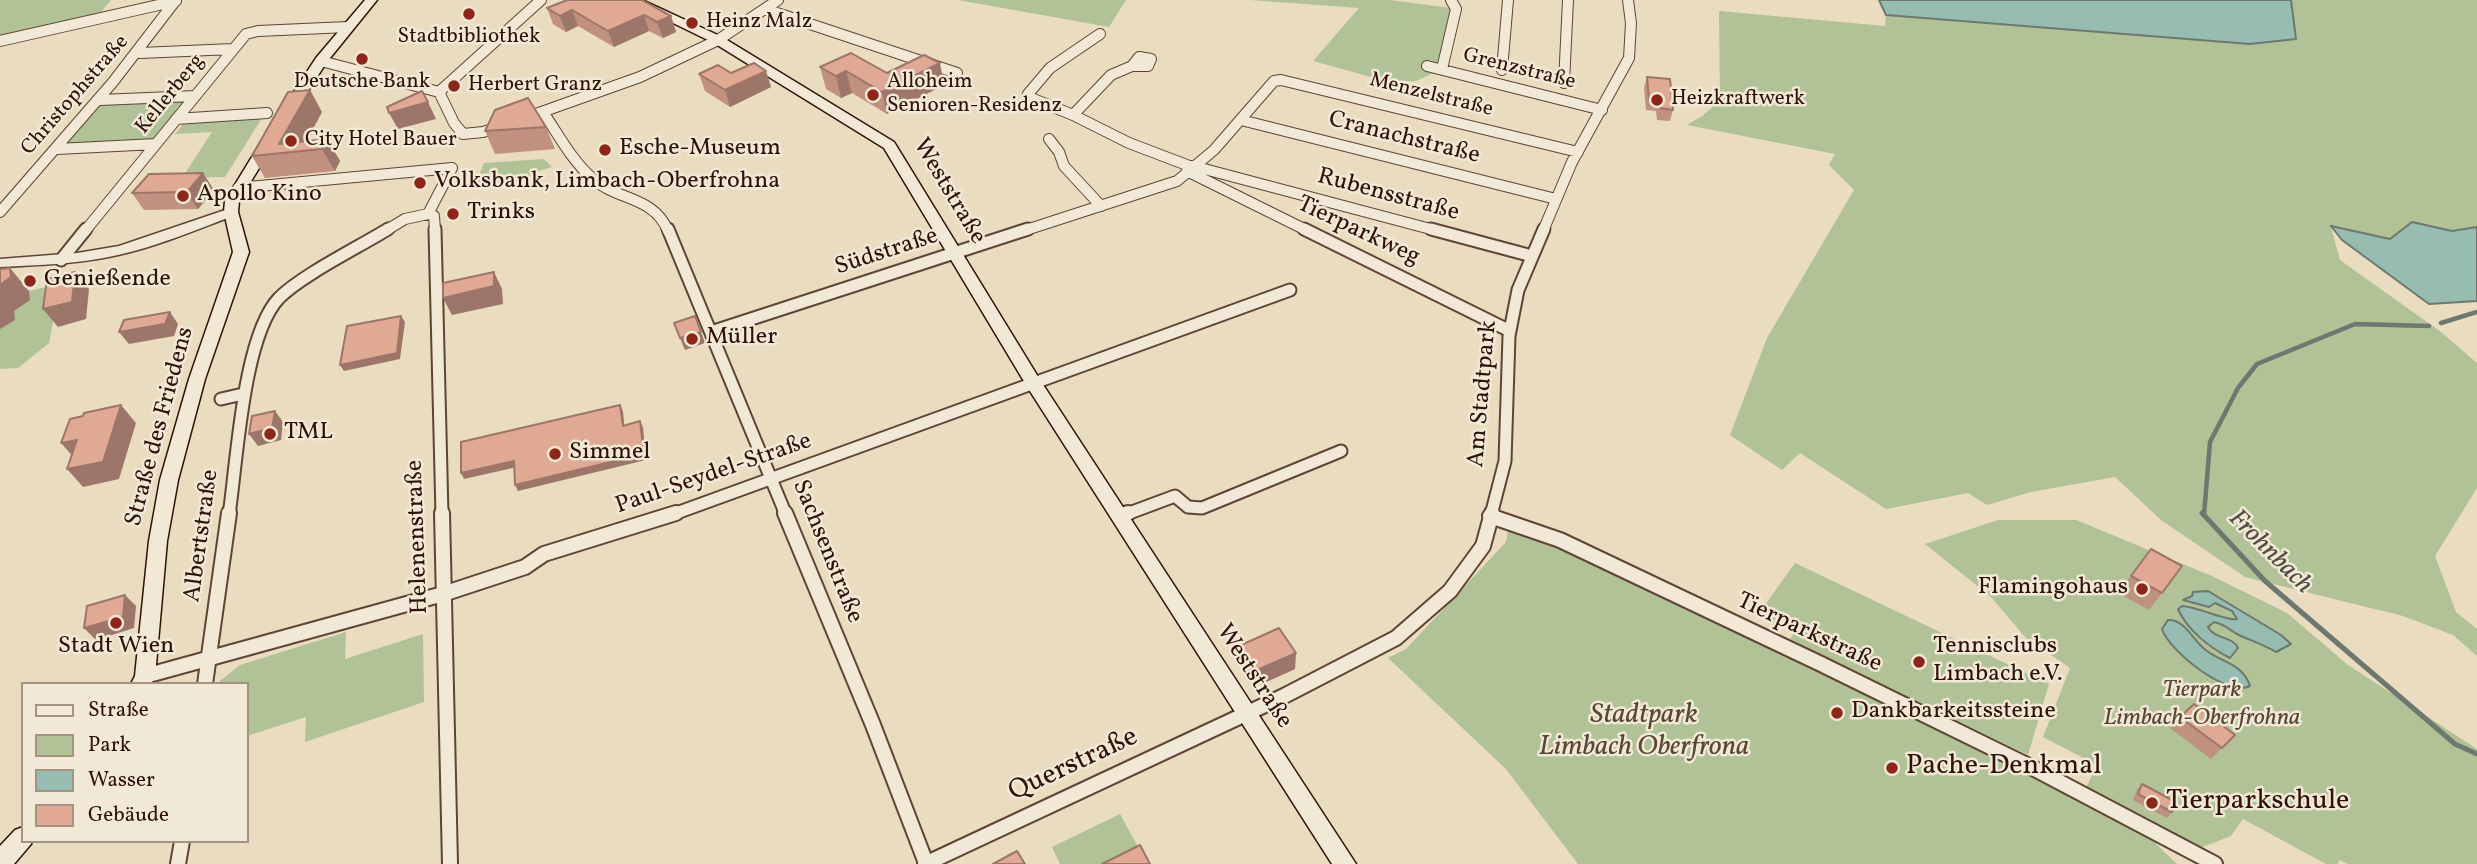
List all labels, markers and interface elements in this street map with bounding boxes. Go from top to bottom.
marker: Stadtbibliothek [461,6,477,22]
place label: Heinz Malz [706,10,812,36]
marker: Heinz Malz [684,15,700,31]
place label: Stadtbibliothek [398,25,540,51]
street label: Christophstraße [17,31,135,161]
street label: Grenzstraße [1460,44,1578,96]
street label: Kellerberg [131,50,211,140]
marker: Deutsche Bank [354,51,370,67]
street label: Menzelstraße [1367,68,1495,124]
place label: Deutsche Bank [294,70,430,96]
place label: Alloheim Senioren-Residenz [887,70,1062,120]
place label: Herbert Granz [468,73,602,99]
marker: Herbert Granz [446,78,462,94]
marker: Alloheim Senioren-Residenz [865,87,881,103]
place label: Heizkraftwerk [1671,87,1805,113]
marker: Heizkraftwerk [1649,92,1665,108]
street label: Cranachstraße [1325,106,1483,172]
place label: City Hotel Bauer [305,128,457,154]
marker: City Hotel Bauer [283,133,299,149]
street label: Weststraße [905,134,991,250]
place label: Esche-Museum [619,136,781,164]
marker: Esche-Museum [597,142,613,158]
street label: Rubensstraße [1314,163,1462,229]
place label: Volksbank, Limbach-Oberfrohna [434,169,780,197]
marker: Volksbank, Limbach-Oberfrohna [412,175,428,191]
place label: Apollo Kino [197,182,322,210]
marker: Apollo Kino [175,188,191,204]
street label: Tierparkweg [1292,191,1424,273]
place label: Trinks [467,200,535,228]
marker: Trinks [445,206,461,222]
street label: Südstraße [832,223,942,283]
place label: Genießende [44,267,171,295]
marker: Genießende [22,273,38,289]
street label: Am Stadtpark [1463,319,1505,469]
street label: Straße des Friedens [121,324,201,530]
place label: Müller [706,325,777,353]
marker: Müller [684,331,700,347]
place label: TML [284,420,333,448]
marker: TML [262,426,278,442]
street label: Paul-Seydel-Straße [612,428,816,522]
place label: Simmel [569,440,651,468]
marker: Simmel [547,446,563,462]
street label: Helenenstraße [402,459,436,615]
street label: Albertstraße [179,468,227,604]
street label: Sachsenstraße [784,476,868,628]
water label: Frohnbach [2220,504,2318,602]
place label: Flamingohaus [1978,575,2128,603]
marker: Flamingohaus [2134,581,2150,597]
street label: Tierparkstraße [1732,588,1886,680]
marker: Stadt Wien [108,615,124,631]
street label: Weststraße [1209,619,1297,735]
place label: Stadt Wien [58,634,174,662]
place label: Tennisclubs Limbach e.V. [1933,634,2063,690]
marker: Tennisclubs Limbach e.V. [1911,654,1927,670]
park label: Tierpark Limbach-Oberfrohna [2104,678,2300,734]
legend [21,682,248,843]
text: Straße [88,696,149,725]
place label: Dankbarkeitssteine [1851,699,2056,727]
park label: Stadtpark Limbach Oberfrona [1539,700,1749,766]
marker: Dankbarkeitssteine [1829,705,1845,721]
street label: Querstraße [1004,721,1144,811]
text: Park [88,731,131,760]
place label: Pache-Denkmal [1906,751,2102,785]
marker: Pache-Denkmal [1884,760,1900,776]
text: Wasser [88,766,155,795]
place label: Tierparkschule [2166,786,2349,820]
marker: Tierparkschule [2144,795,2160,811]
text: Gebäude [88,801,169,830]

